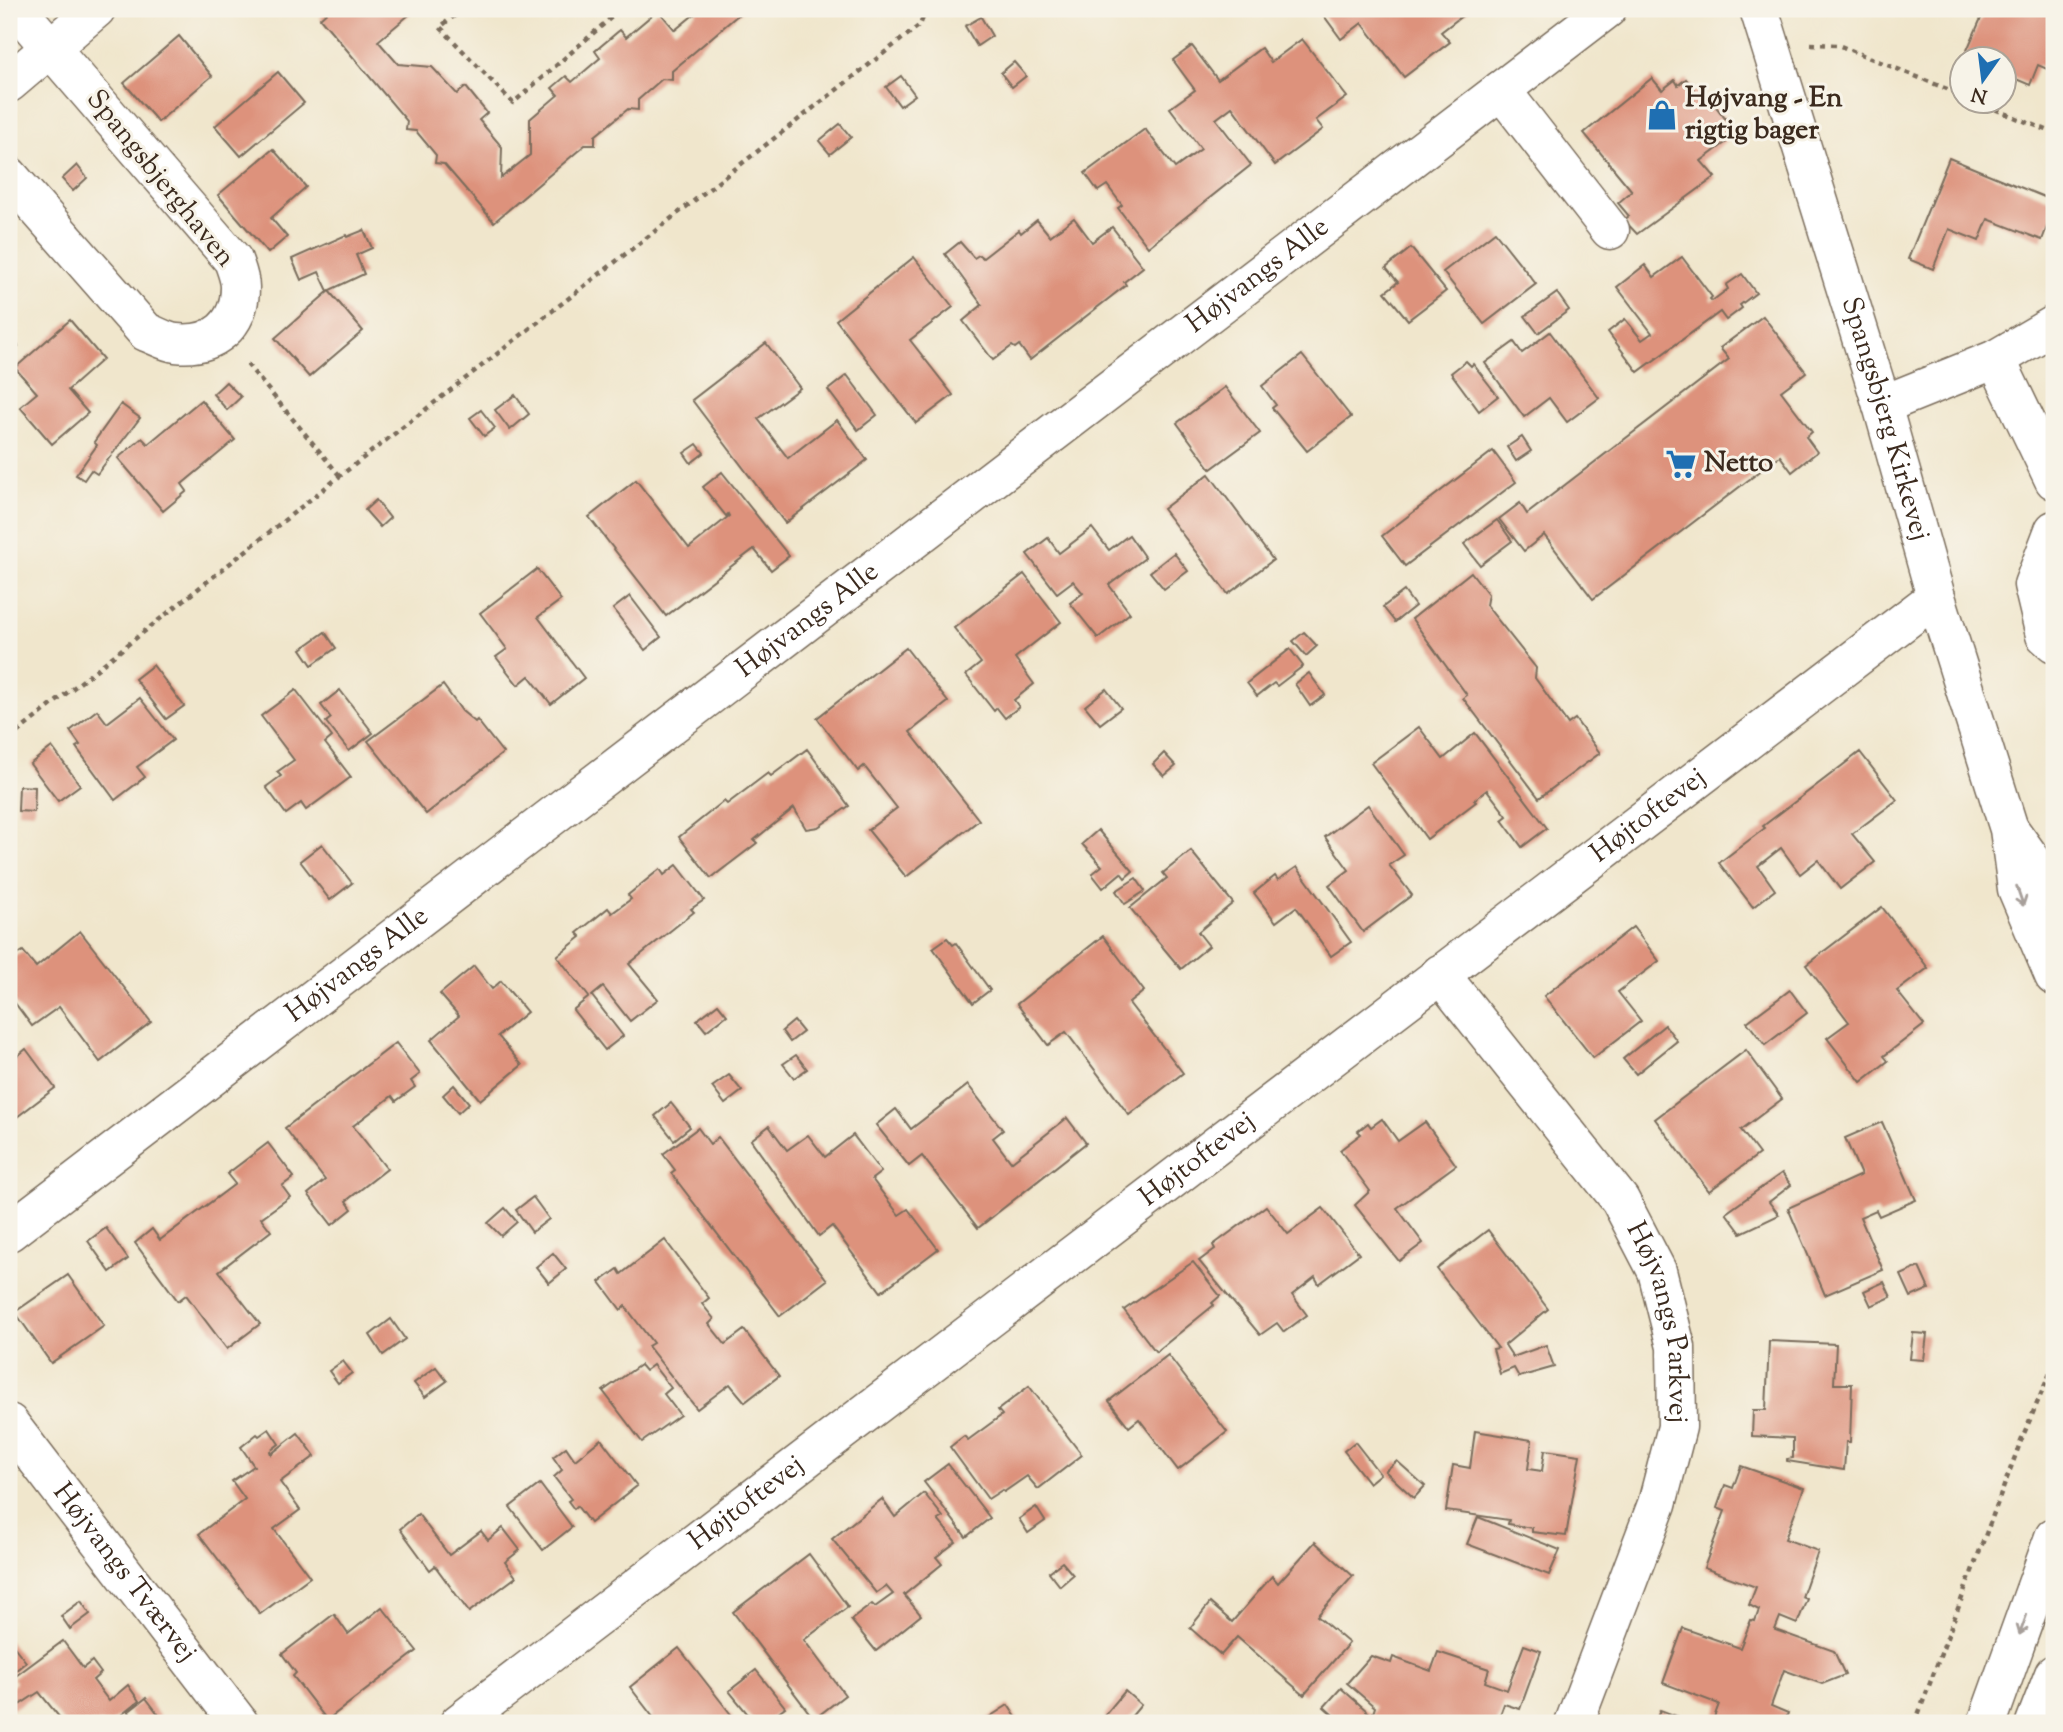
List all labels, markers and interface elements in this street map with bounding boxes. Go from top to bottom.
north arrow [1948,46,2018,116]
place label: Højvang - En rigtig bager [1685,79,1843,151]
text: N [1969,79,1990,109]
street label: Spangsbjerghaven [76,82,244,276]
shop icon: Højvang - En rigtig bager [1645,98,1679,132]
street label: Højvangs Alle [1178,208,1338,344]
street label: Spangsbjerg Kirkevej [1830,292,1939,546]
place label: Netto [1704,444,1773,484]
supermarket icon: Netto [1664,447,1698,481]
street label: Højvangs Alle [728,553,888,688]
street label: Højtoftevej [1582,759,1715,873]
one-way arrow [2015,884,2027,906]
street label: Højvangs Alle [278,897,438,1033]
street label: Højtoftevej [1131,1103,1264,1217]
street label: Højvangs Parkvej [1615,1215,1697,1423]
street label: Højtoftevej [681,1446,813,1561]
street label: Højvangs Tværvej [42,1475,206,1671]
one-way arrow [2016,1613,2028,1635]

